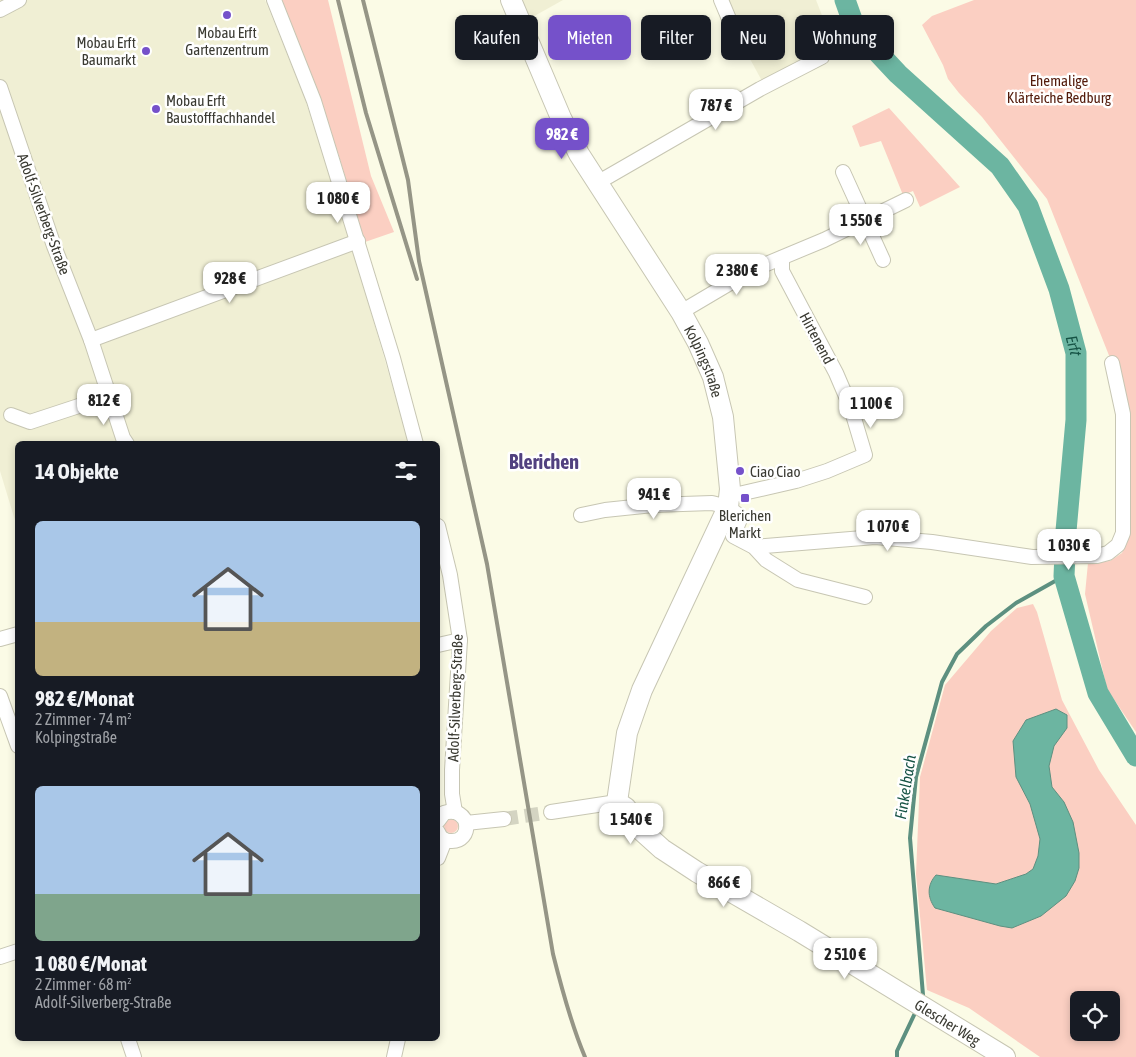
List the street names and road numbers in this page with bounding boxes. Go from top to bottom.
street label: Adolf-Silverberg-Straße [14,151,74,277]
street label: Hirtenend [796,309,838,367]
street label: Kolpingstraße [681,322,726,399]
street label: Adolf-Silverberg-Straße [444,634,466,762]
street label: Glescher Weg [912,996,984,1049]

